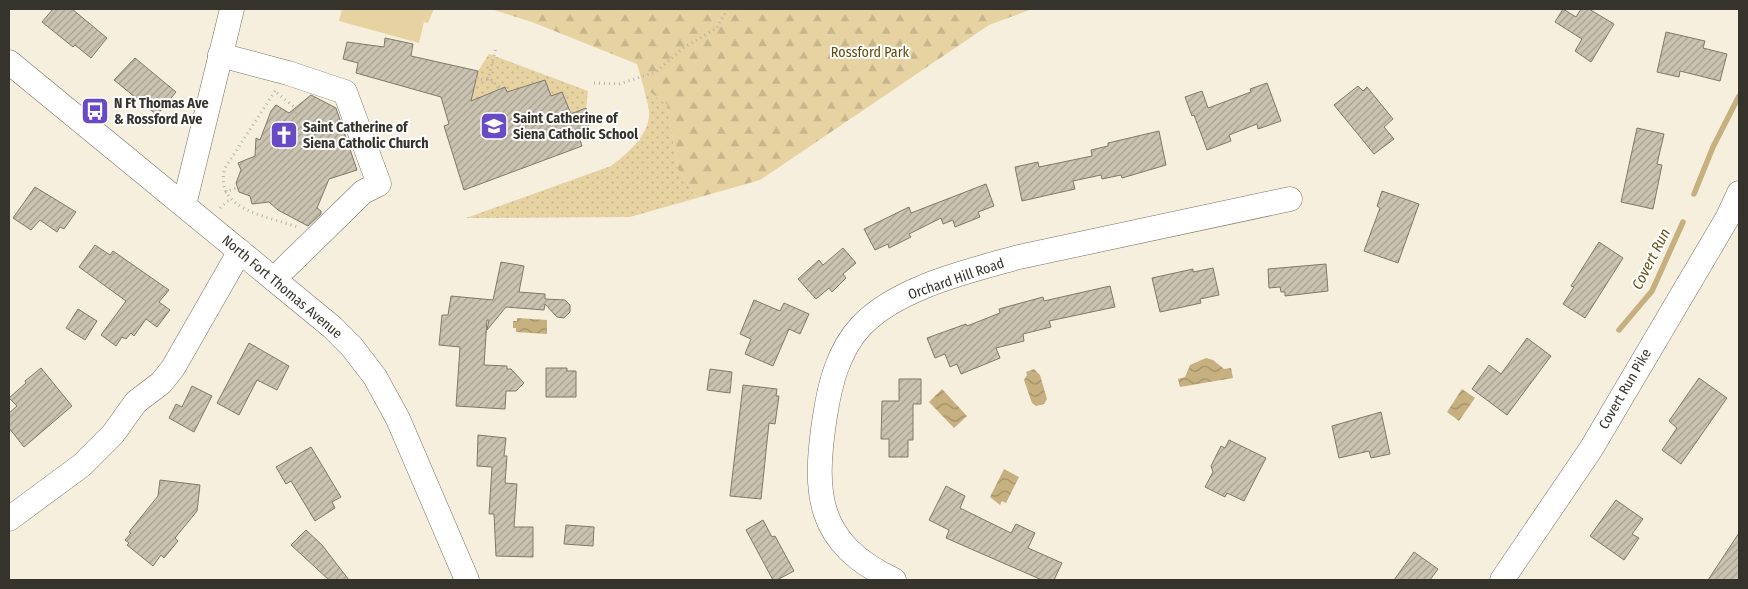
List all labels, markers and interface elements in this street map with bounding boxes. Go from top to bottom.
park label: Rossford Park [831,44,910,61]
place label: N Ft Thomas Ave & Rossford Ave [114,95,209,128]
bus stop icon: N Ft Thomas Ave & Rossford Ave [80,96,110,126]
place label: Saint Catherine of Siena Catholic School [513,110,638,143]
school or university icon: Saint Catherine of Siena Catholic School [479,111,509,141]
place label: Saint Catherine of Siena Catholic Church [303,119,429,152]
church icon: Saint Catherine of Siena Catholic Church [269,120,299,150]
water label: Covert Run [1628,225,1674,293]
street label: North Fort Thomas Avenue [218,232,346,342]
street label: Orchard Hill Road [906,255,1006,303]
street label: Covert Run Pike [1595,346,1655,432]

